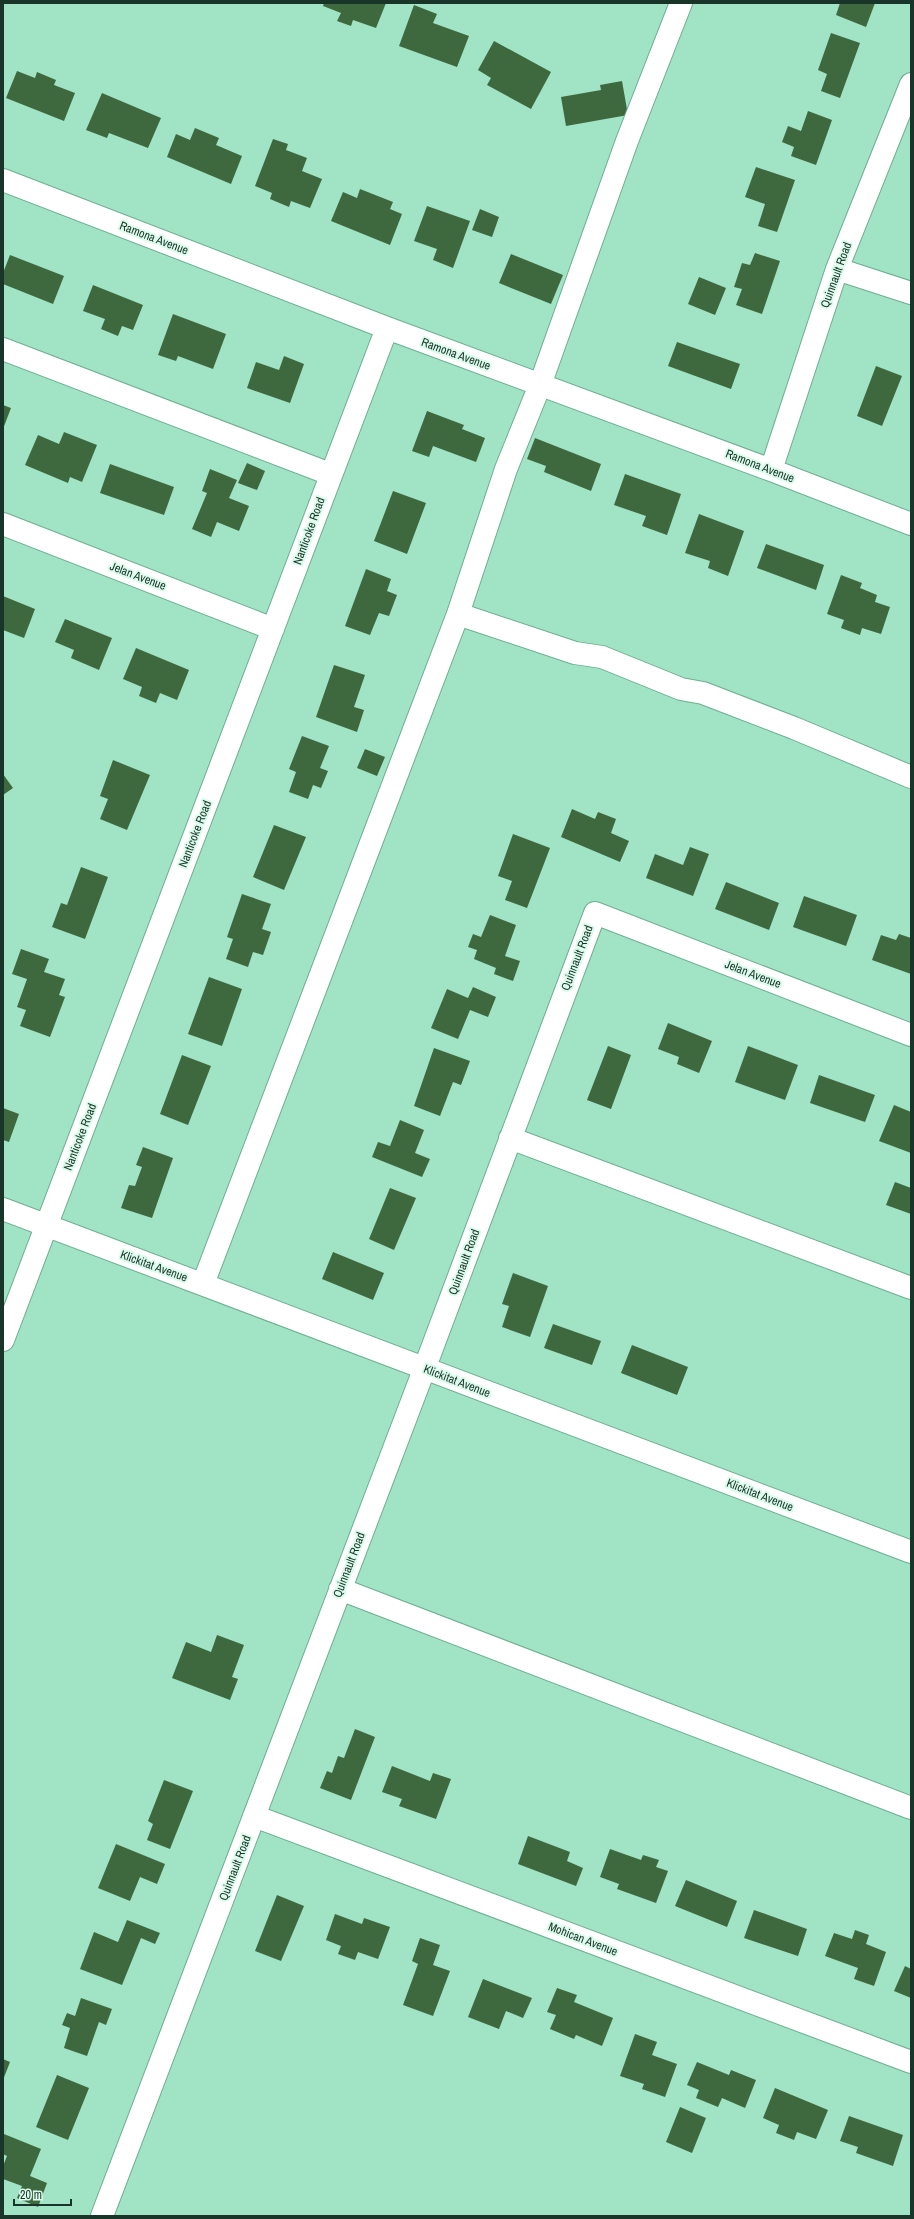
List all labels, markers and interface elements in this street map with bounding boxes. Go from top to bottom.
street label: Ramona Avenue [117,218,191,258]
street label: Quinnault Road [817,240,855,310]
street label: Ramona Avenue [419,334,493,374]
street label: Ramona Avenue [723,446,797,486]
street label: Nanticoke Road [289,495,329,567]
street label: Jelan Avenue [108,558,168,594]
street label: Nanticoke Road [175,798,215,870]
street label: Quinnault Road [557,923,597,993]
street label: Jelan Avenue [723,956,783,992]
street label: Nanticoke Road [60,1101,100,1173]
street label: Quinnault Road [445,1227,483,1297]
street label: Klickitat Avenue [118,1246,190,1286]
street label: Klickitat Avenue [421,1361,493,1401]
street label: Klickitat Avenue [724,1475,796,1515]
street label: Quinnault Road [329,1530,369,1600]
street label: Quinnault Road [215,1833,255,1903]
street label: Mohican Avenue [546,1918,620,1960]
scale bar [14,2181,71,2207]
text: 20 m [20,2187,42,2203]

